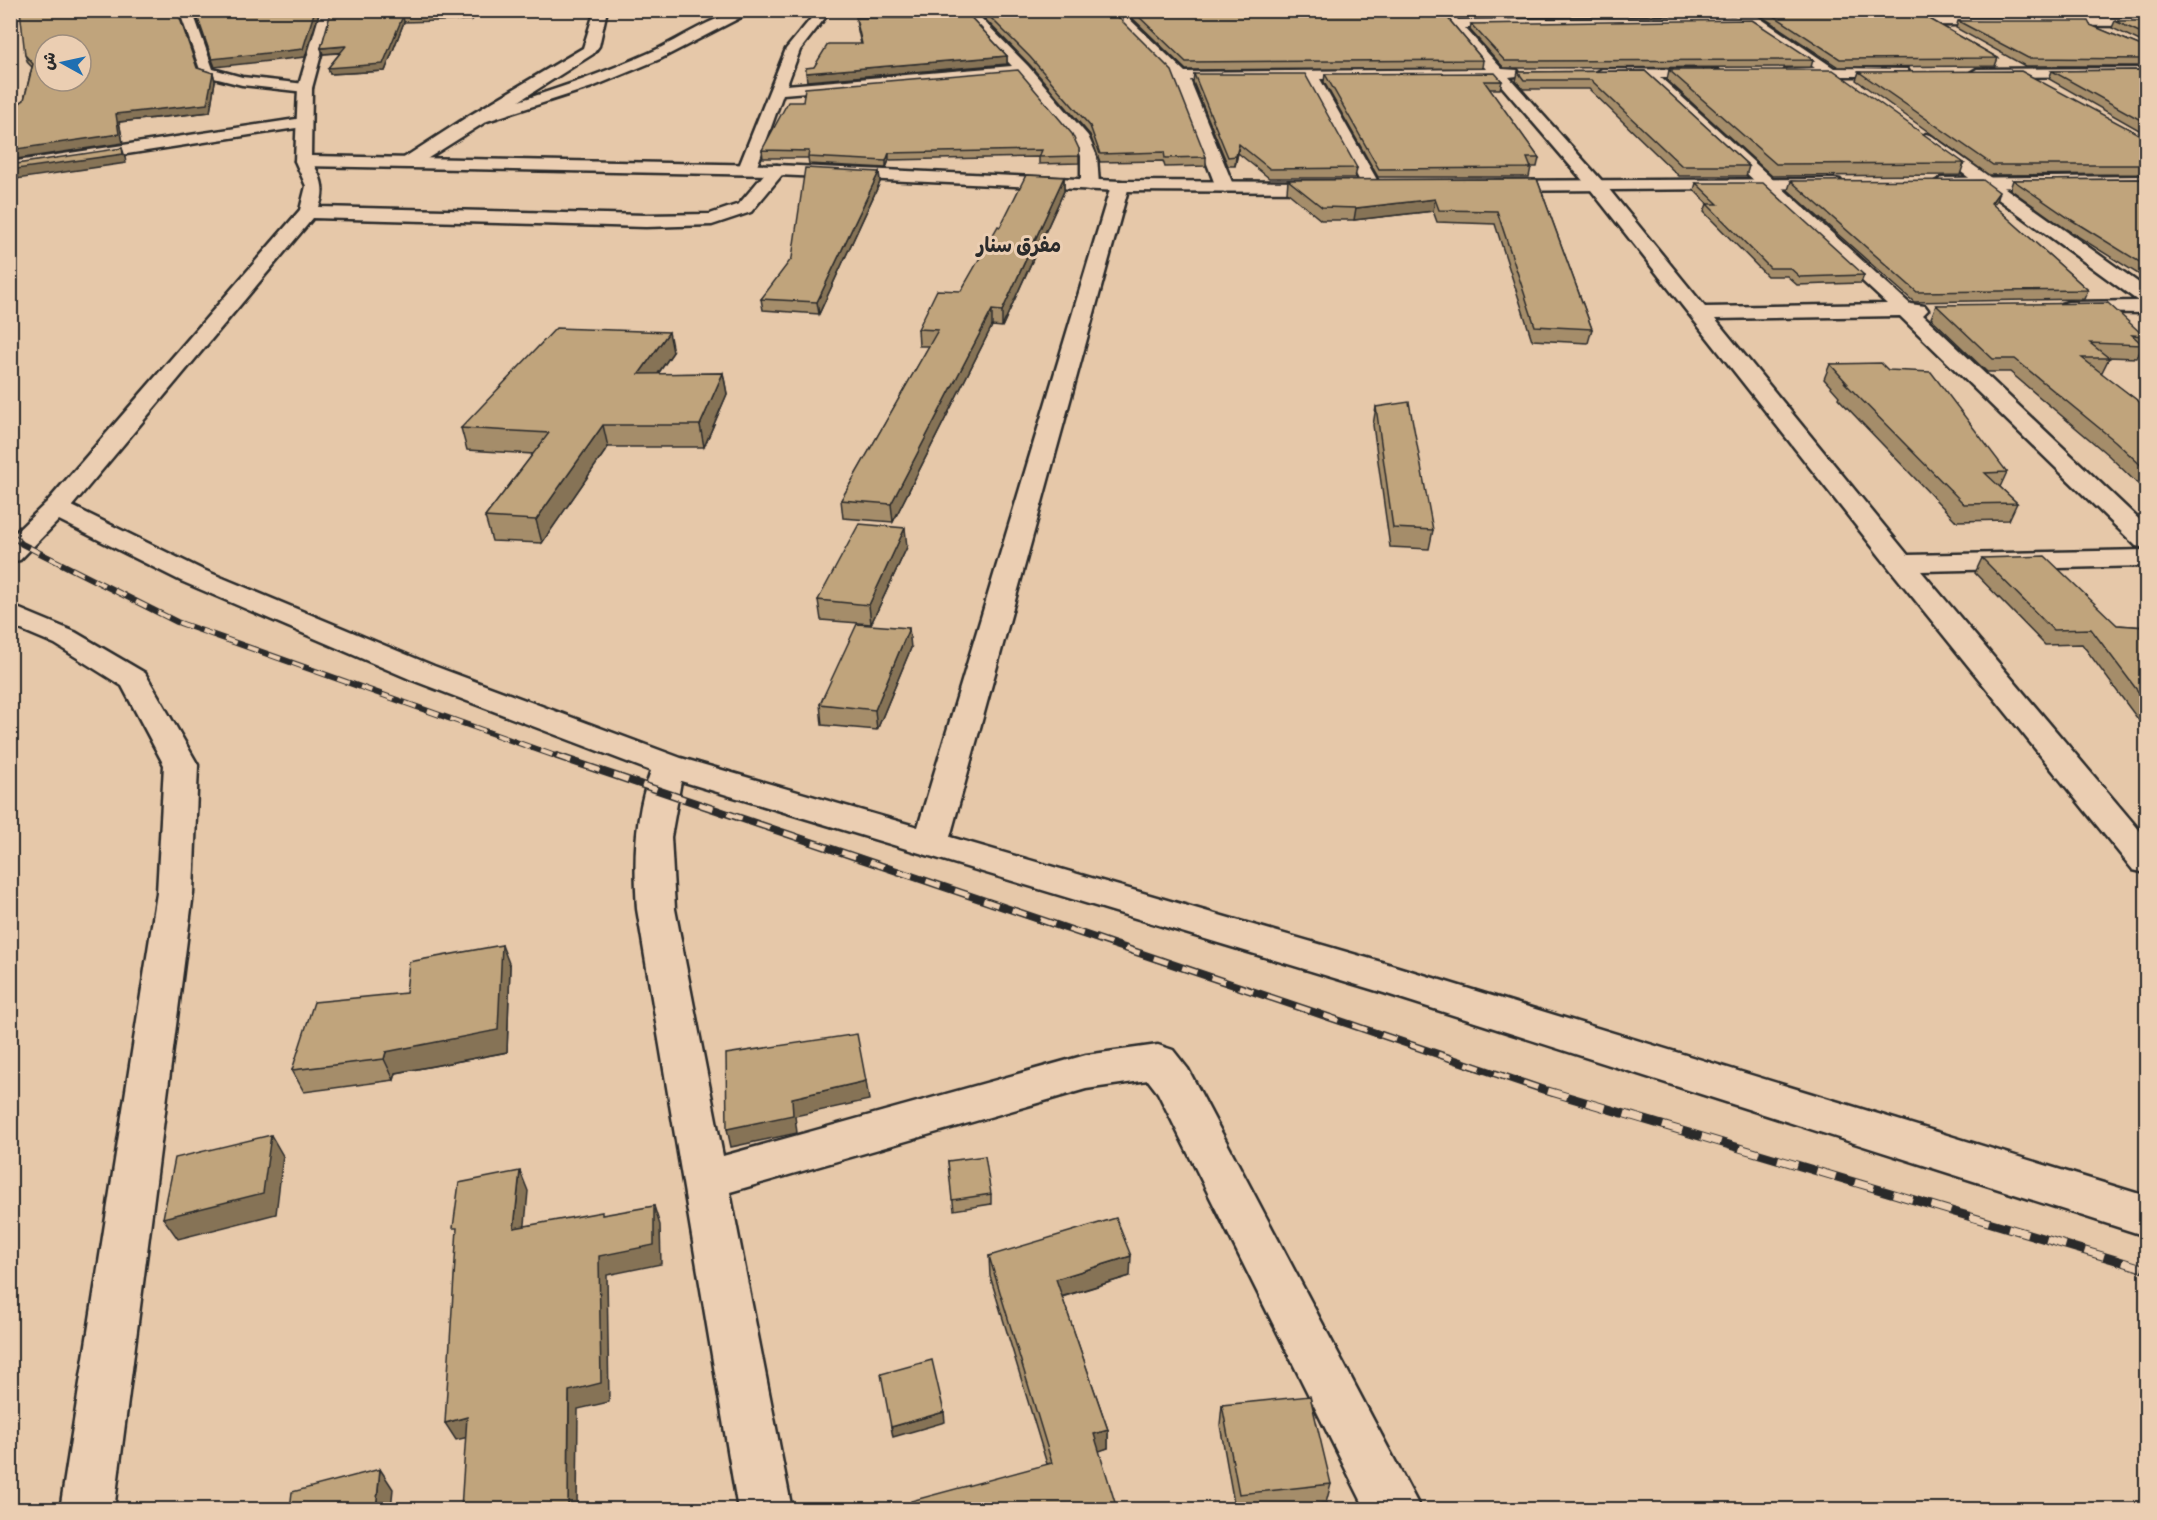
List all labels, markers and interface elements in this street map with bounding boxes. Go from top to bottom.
north arrow [33,33,93,93]
text: ش [38,51,60,71]
district label: مفرق سنار [975,233,1061,258]

